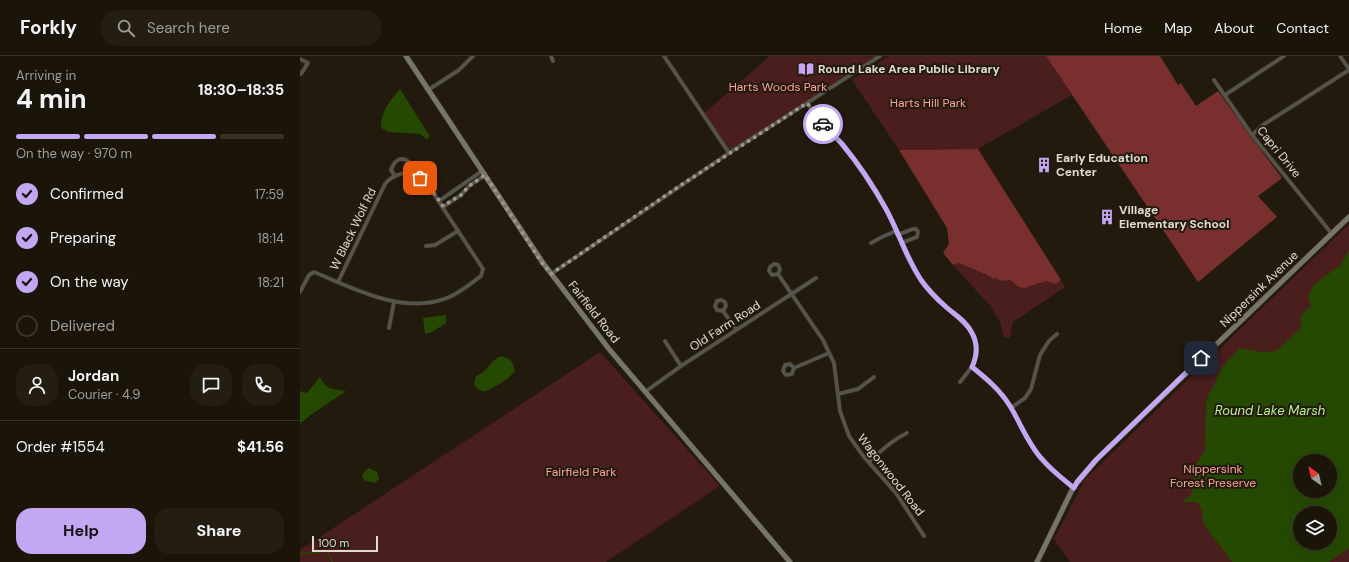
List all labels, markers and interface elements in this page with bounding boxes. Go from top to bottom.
search box [101,10,381,46]
text: Forkly [20,15,77,40]
icon: search [115,17,137,39]
text: Search here [147,18,230,38]
text: Home [1104,19,1142,37]
text: Map [1164,19,1192,37]
text: About [1214,19,1254,37]
text: Contact [1276,19,1329,37]
library icon: Round Lake Area Public Library [797,60,815,78]
place label: Round Lake Area Public Library [818,61,1001,77]
text: Arriving in [16,67,76,84]
park label: Harts Woods Park [729,79,827,95]
text: 18:30–18:35 [198,80,284,100]
text: 4 min [16,82,87,116]
park label: Harts Hill Park [890,95,966,111]
courier [803,104,843,144]
icon: car [812,113,834,135]
street label: Capri Drive [1253,123,1305,181]
text: On the way · 970 m [16,145,132,162]
place label: Early Education Center [1056,150,1148,180]
building icon: Early Education Center [1035,156,1053,174]
pin [403,161,437,195]
icon: bag [409,167,431,189]
icon: check [16,183,38,205]
text: Confirmed [50,184,124,204]
street label: W Black Wolf Rd [326,185,380,273]
text: 17:59 [255,186,284,203]
place label: Village Elementary School [1119,202,1229,232]
building icon: Village Elementary School [1098,208,1116,226]
icon: check [16,227,38,249]
text: Preparing [50,228,116,248]
text: 18:14 [257,230,284,247]
street label: Nippersink Avenue [1216,247,1302,331]
icon: check [16,271,38,293]
text: On the way [50,272,129,292]
text: 18:21 [258,274,284,291]
street label: Fairfield Road [565,278,623,346]
street label: Old Farm Road [686,297,764,355]
text: Delivered [50,316,115,336]
pin [1184,341,1218,375]
icon: home [1190,347,1212,369]
button: person [16,364,58,406]
button: chat [190,364,232,406]
button: phone [242,364,284,406]
text: Jordan [68,366,119,386]
text: Courier · 4.9 [68,386,140,403]
water label: Round Lake Marsh [1215,402,1325,419]
street label: Wagonwood Road [854,431,928,519]
text: Order #1554 [16,437,105,457]
text: $41.56 [237,437,284,457]
north arrow [1293,454,1337,498]
map controls [1293,454,1337,550]
park label: Nippersink Forest Preserve [1170,461,1256,491]
park label: Fairfield Park [546,464,616,480]
button: layers [1293,506,1337,550]
button: Help [16,508,146,554]
button: Share [154,508,284,554]
scale bar [312,534,378,553]
text: 100 m [318,536,349,550]

